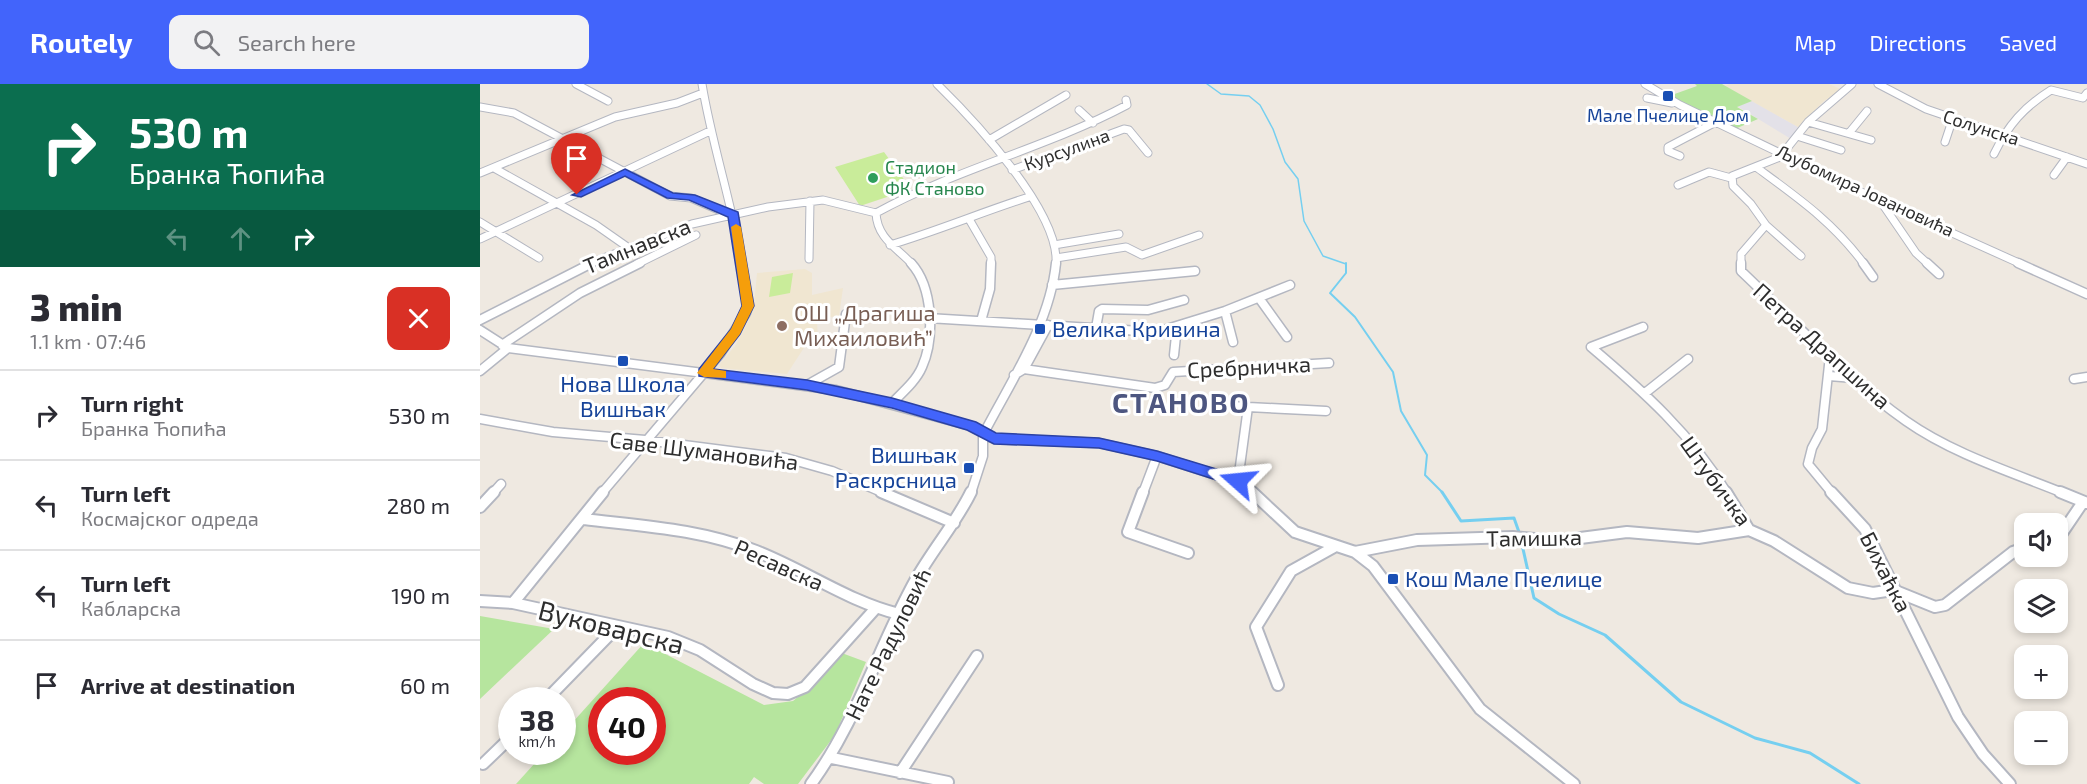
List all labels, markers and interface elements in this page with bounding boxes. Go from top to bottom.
search box [169,15,589,69]
text: Routely [30,25,133,59]
icon: search [190,26,223,59]
text: Search here [238,29,356,55]
text: Map [1794,30,1837,55]
text: Directions [1870,30,1966,55]
text: Saved [1999,30,2057,55]
marker: Мале Пчелице Дом [1661,89,1675,103]
place label: Мале Пчелице Дом [1587,104,1749,126]
street label: Солунска [1940,104,2022,150]
text: 530 m [129,106,249,156]
icon: right [30,108,108,186]
street label: Курсулина [1021,123,1112,175]
pin [551,133,602,195]
street label: Љубомира Јовановића [1773,139,1958,241]
icon: arrive [560,142,593,175]
place label: Стадион ФК Станово [885,156,985,199]
text: Бранка Ћопића [129,157,325,189]
marker: Стадион ФК Станово [866,171,880,185]
street label: Тамнавска [579,212,694,278]
icon: left [161,222,194,255]
icon: ahead [224,222,257,255]
icon: right [287,222,320,255]
street label: Петра Драпшина [1749,277,1896,414]
text: 3 min [30,285,123,328]
button: close [387,287,450,350]
place label: ОШ „Драгиша Михаиловић” [794,299,936,350]
place label: Велика Кривина [1052,315,1221,341]
marker: ОШ „Драгиша Михаиловић” [775,319,789,333]
marker: Велика Кривина [1033,322,1047,336]
text: 1.1 km · 07:46 [30,329,146,353]
street label: Сребрничка [1186,350,1312,382]
marker: Нова Школа Вишњак [616,354,630,368]
place label: Нова Школа Вишњак [560,370,686,421]
district label: СТАНОВО [1112,385,1250,419]
text: Turn right [81,390,183,416]
icon: right [30,399,63,432]
text: 530 m [389,402,450,428]
text: Бранка Ћопића [81,416,226,440]
street label: Саве Шумановића [608,426,800,475]
street label: Штубичка [1675,431,1758,531]
place label: Вишњак Раскрсница [835,441,957,492]
position arrow [1206,449,1270,513]
marker: Вишњак Раскрсница [962,461,976,475]
text: Turn left [81,480,170,506]
icon: left [30,489,63,522]
text: 280 m [387,492,450,518]
text: Космајског одреда [81,506,259,530]
map controls [2014,513,2068,765]
button: sound [2014,513,2068,567]
street label: Тамишка [1486,523,1582,551]
street label: Бихаћка [1856,527,1918,616]
street label: Ресавска [731,533,828,595]
street label: Нате Радуловић [839,563,936,724]
place label: Кош Мале Пчелице [1405,565,1602,591]
text: Turn left [81,570,170,596]
marker: Кош Мале Пчелице [1386,572,1400,586]
icon: left [30,579,63,612]
button: layers [2014,579,2068,633]
text: 190 m [391,582,450,608]
street label: Вуковарска [535,592,688,661]
text: Кабларска [81,596,181,620]
button: + [2014,645,2068,699]
icon: arrive [30,669,63,702]
text: Arrive at destination [81,672,295,698]
text: 60 m [400,672,450,698]
speed limit sign: 40 [588,687,666,765]
text: 38 [519,701,555,737]
button: − [2014,711,2068,765]
text: km/h [518,732,556,750]

